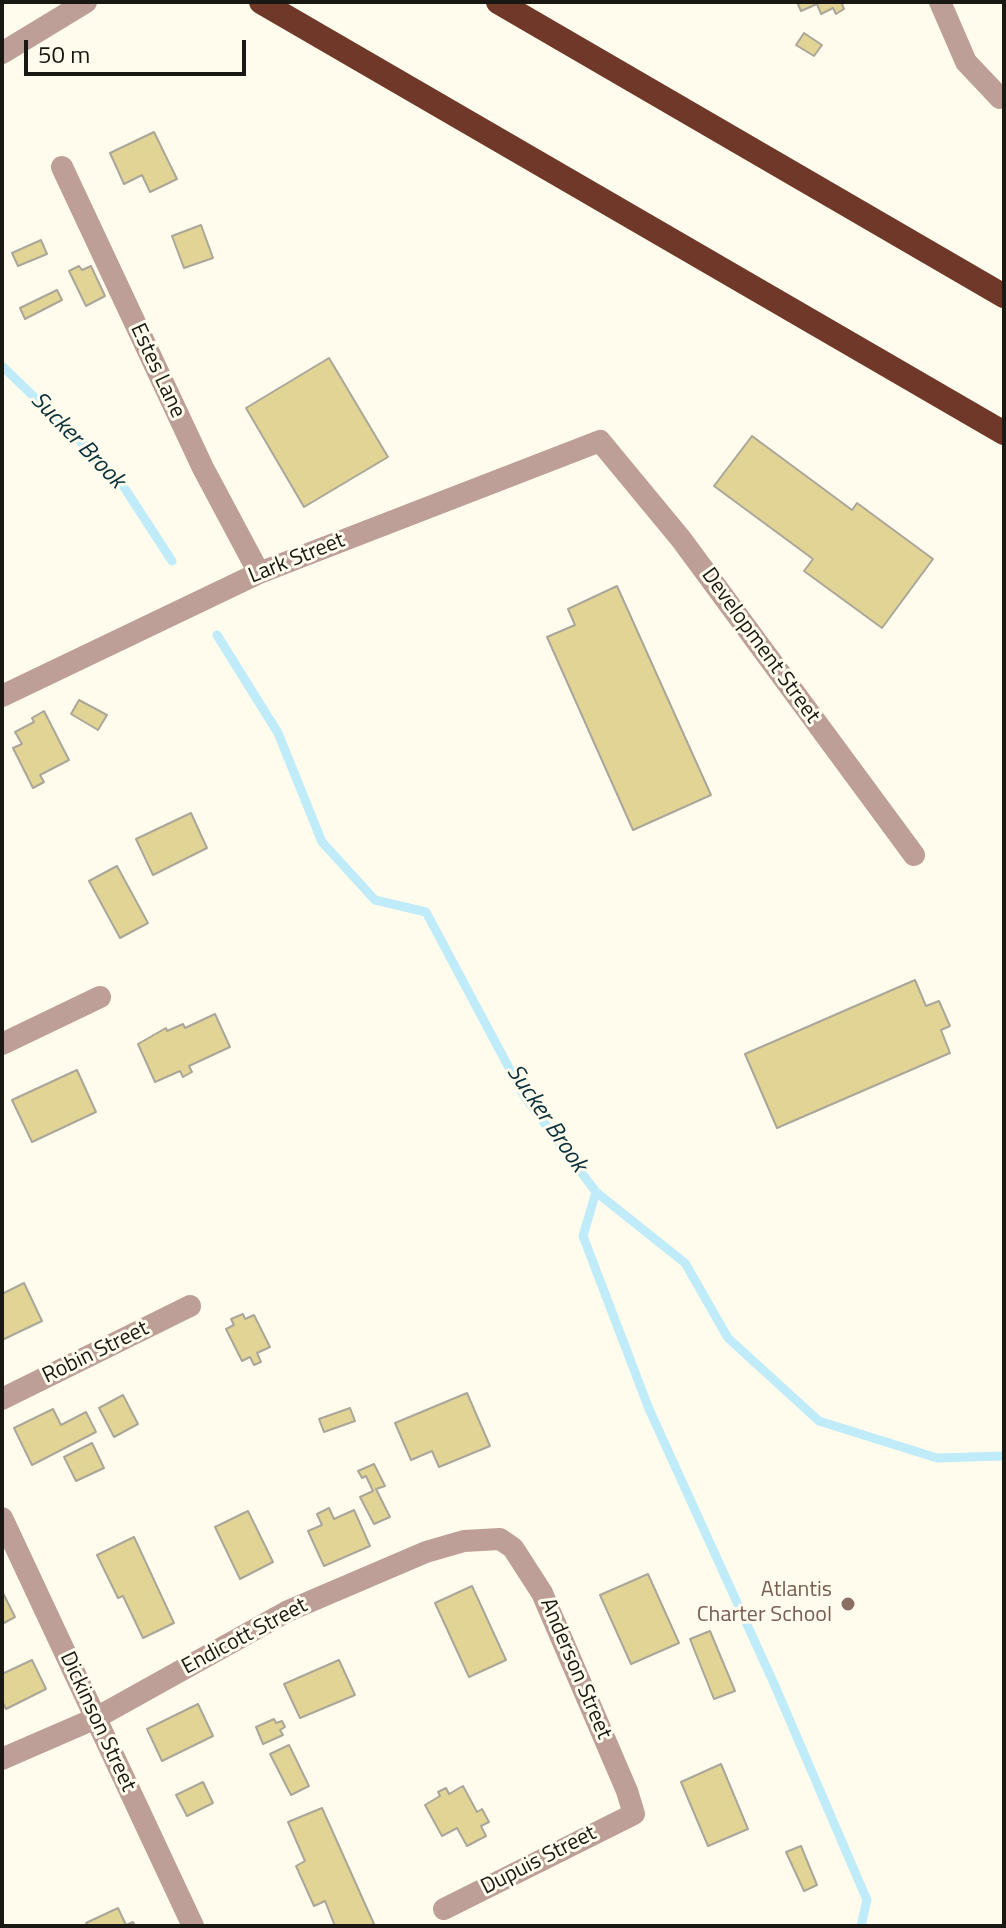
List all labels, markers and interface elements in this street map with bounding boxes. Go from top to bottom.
scale bar [28,24,250,74]
text: 50 m [38,36,90,72]
street label: Estes Lane [124,320,190,422]
water label: Sucker Brook [24,387,130,495]
street label: Lark Street [245,528,349,590]
street label: Development Street [695,563,825,729]
water label: Sucker Brook [500,1060,592,1178]
street label: Robin Street [39,1316,153,1390]
place label: Atlantis Charter School [697,1578,832,1630]
street label: Endicott Street [178,1593,312,1681]
street label: Anderson Street [533,1595,617,1743]
marker: Atlantis Charter School [839,1595,857,1613]
street label: Dickinson Street [53,1648,141,1796]
street label: Dupuis Street [477,1821,601,1901]

